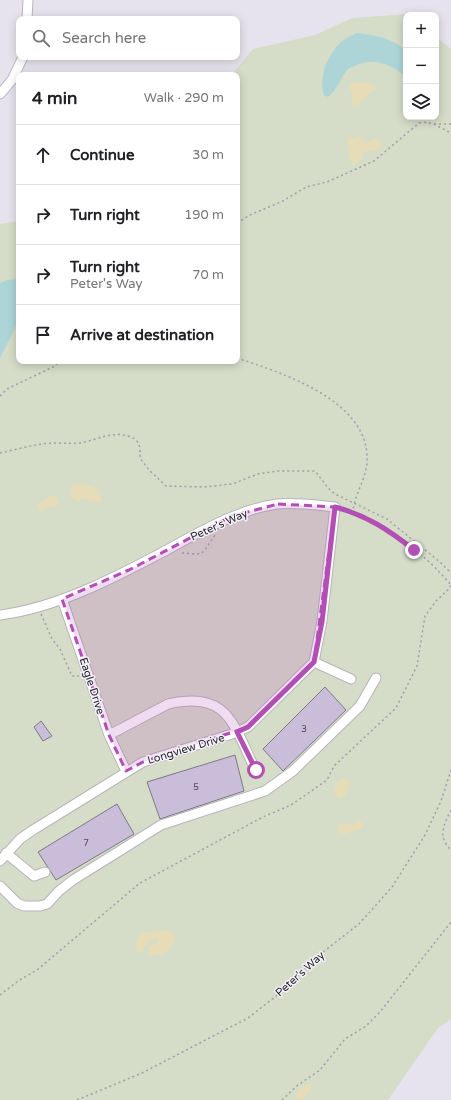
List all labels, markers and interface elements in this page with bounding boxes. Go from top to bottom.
map controls [403,12,439,120]
button: + [403,12,439,48]
search box [16,16,240,60]
icon: search [30,27,52,49]
text: Search here [62,29,146,47]
button: − [403,48,439,84]
button: layers [403,84,439,120]
text: 4 min [32,88,77,109]
text: Walk · 290 m [144,90,224,106]
icon: ahead [32,144,54,166]
text: Continue [70,146,134,164]
text: 30 m [192,147,224,163]
icon: right [32,204,54,226]
text: Turn right [70,206,140,224]
text: 190 m [184,207,224,223]
text: Turn right [70,258,140,276]
icon: right [32,264,54,286]
text: 70 m [192,267,224,283]
text: Peter's Way [70,276,142,292]
icon: arrive [32,324,54,346]
text: Arrive at destination [70,326,214,344]
street label: Peter's Way [188,507,250,543]
route end [405,541,423,559]
street label: Eagle Drive [77,656,107,716]
house number: 3 [301,724,307,735]
street label: Longview Drive [146,731,226,767]
route start [247,761,265,779]
house number: 5 [193,782,199,793]
house number: 7 [83,838,89,849]
street label: Peter's Way [273,949,327,999]

